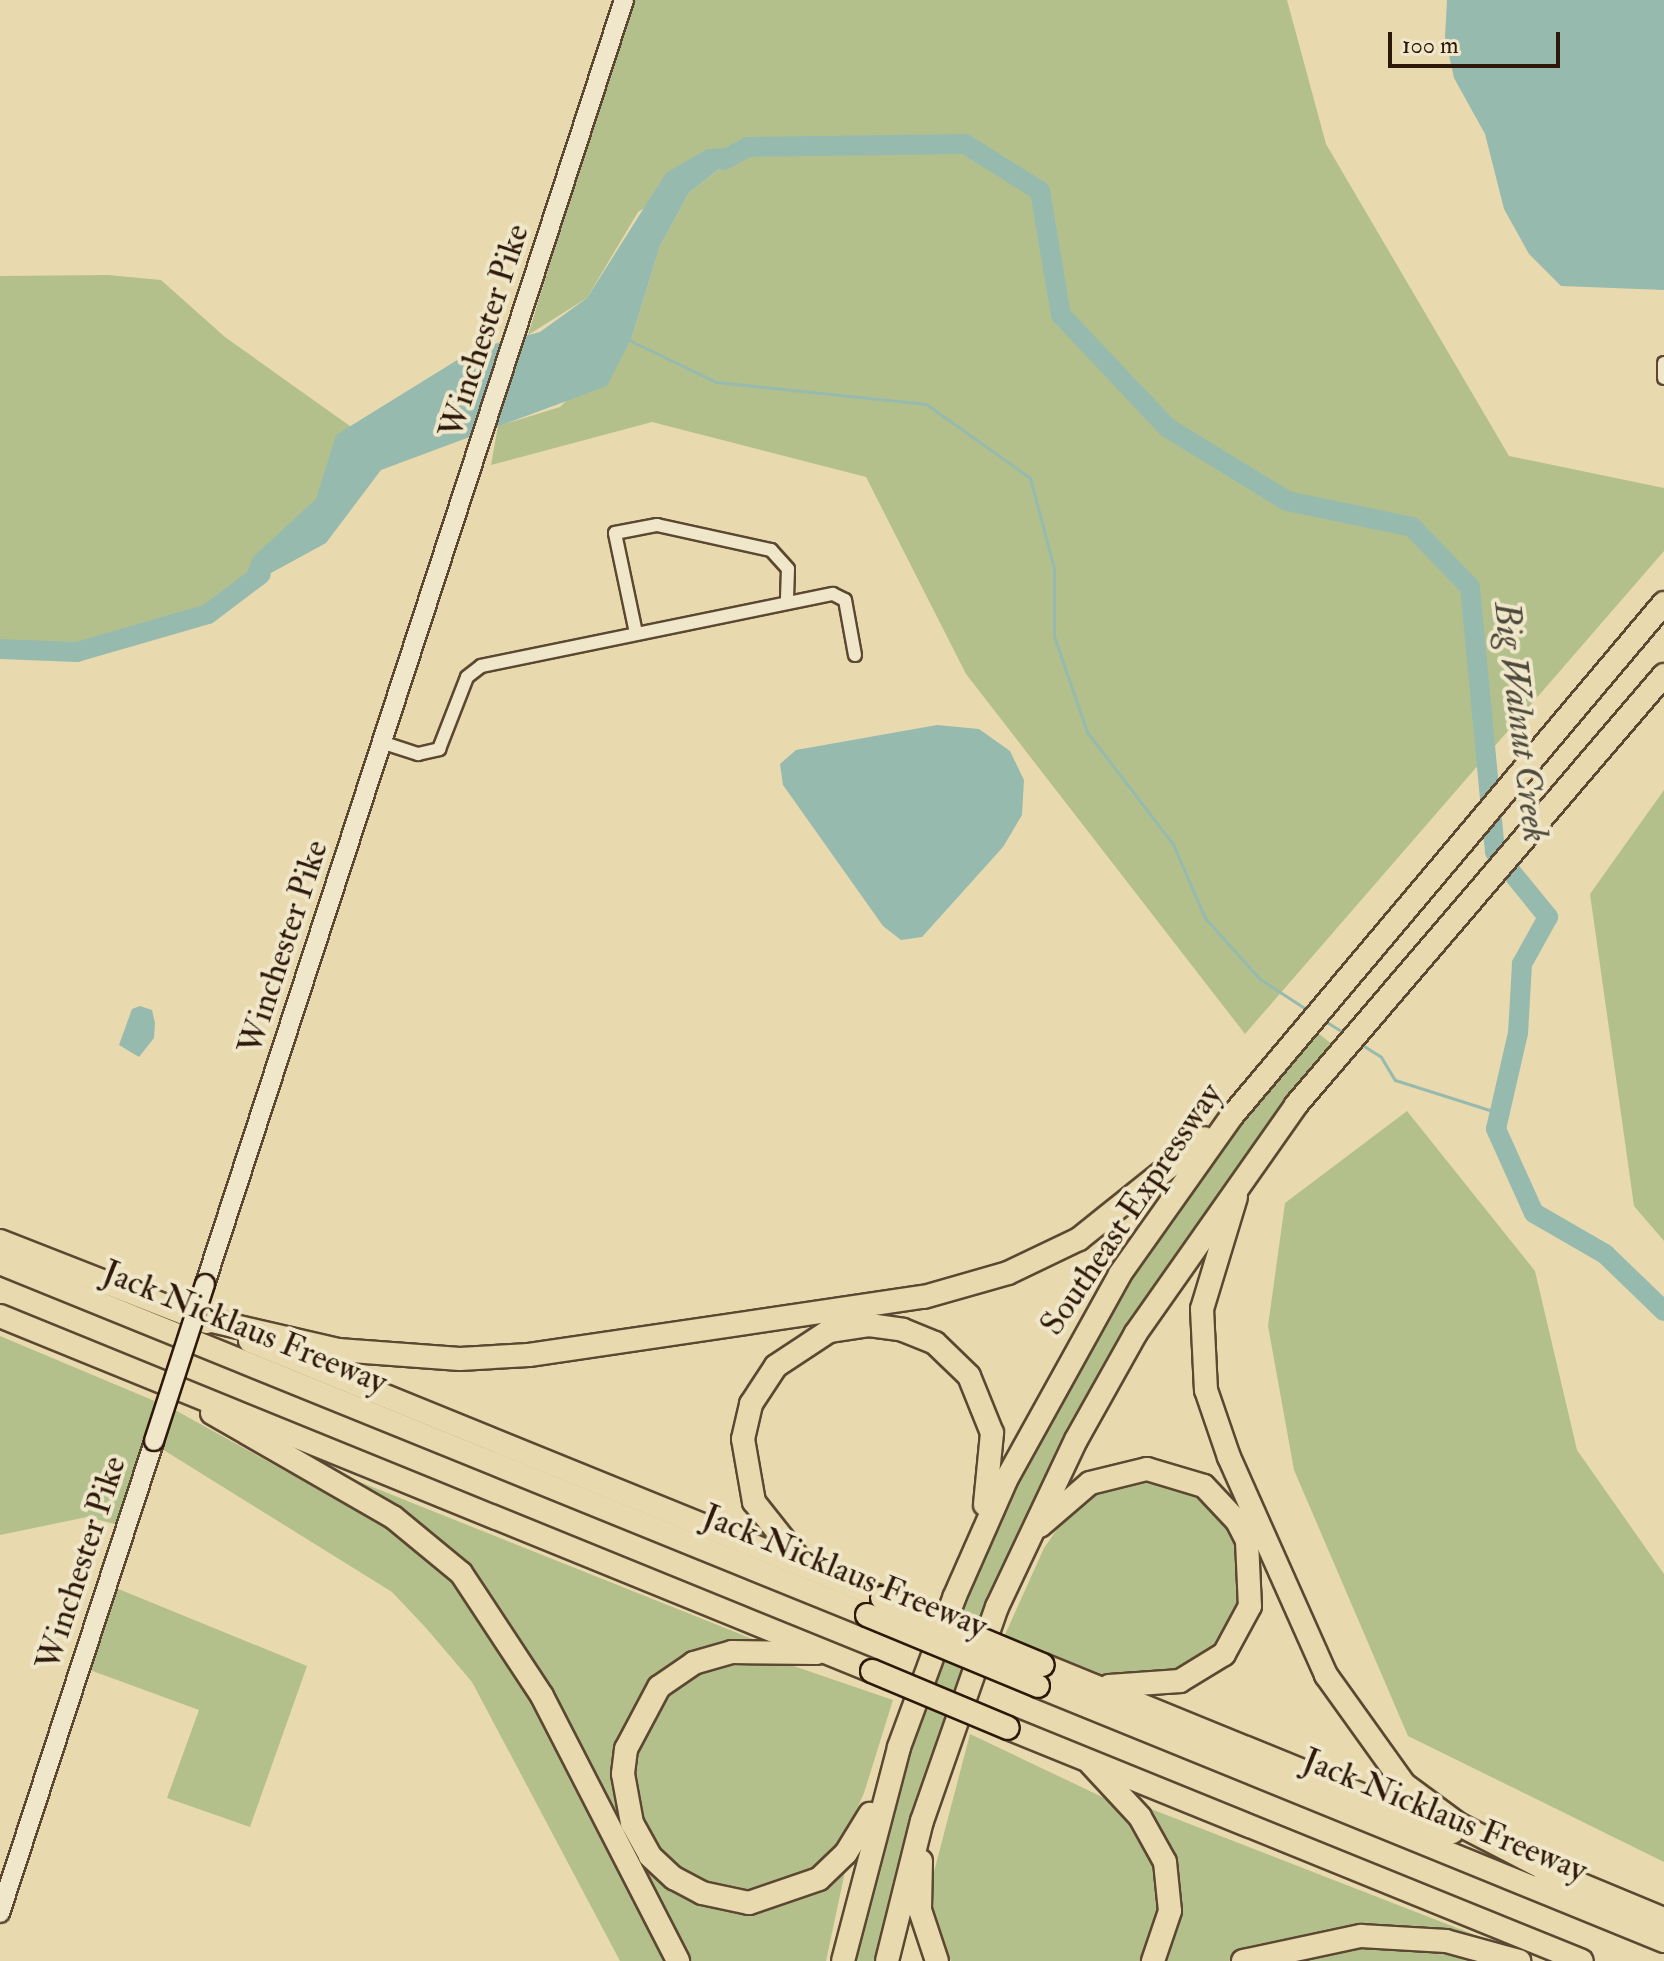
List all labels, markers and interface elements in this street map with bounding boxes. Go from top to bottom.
scale bar [1392,16,1564,66]
text: 100 m [1402,30,1459,61]
street label: Winchester Pike [430,219,538,443]
water label: Big Walnut Creek [1485,599,1557,845]
street label: Winchester Pike [229,835,337,1059]
street label: Southeast Expressway [1031,1075,1231,1343]
street label: Jack Nicklaus Freeway [97,1251,393,1403]
street label: Winchester Pike [27,1451,135,1675]
street label: Jack Nicklaus Freeway [697,1495,993,1647]
street label: Jack Nicklaus Freeway [1297,1739,1593,1891]

